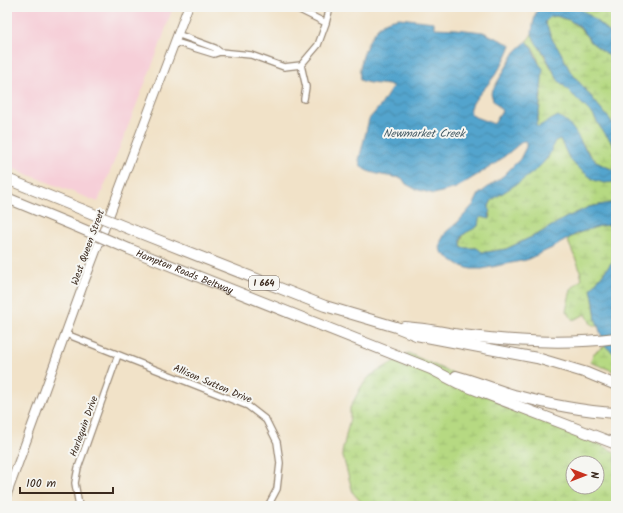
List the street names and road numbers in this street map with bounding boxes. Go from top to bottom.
street label: West Queen Street [67,207,109,287]
street label: Hampton Roads Beltway [133,246,236,299]
road number: I 664 [249,276,279,290]
street label: Allison Sutton Drive [171,360,255,408]
street label: Harlequin Drive [66,393,103,459]

